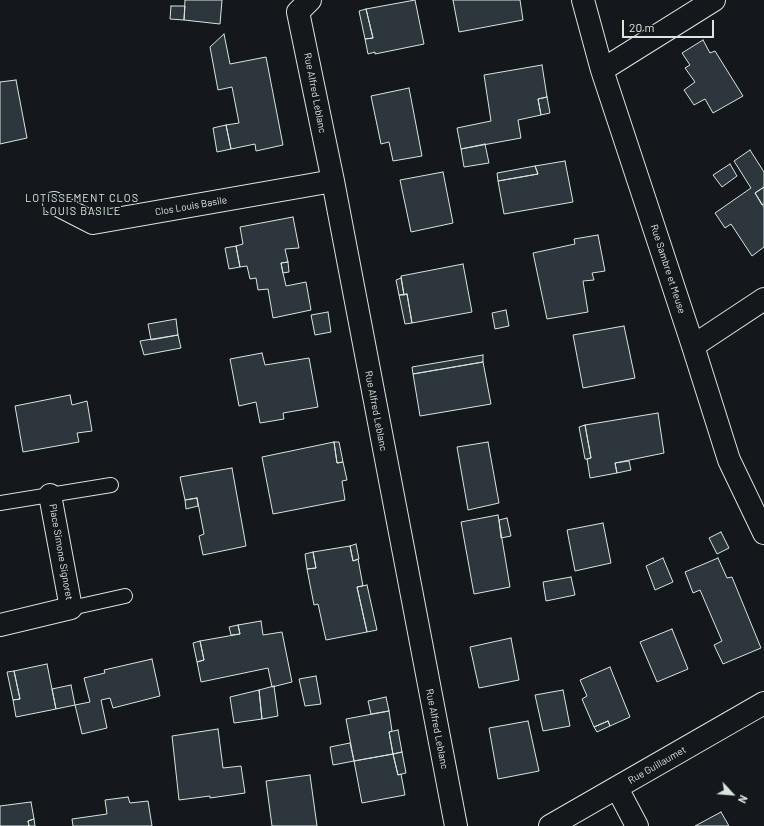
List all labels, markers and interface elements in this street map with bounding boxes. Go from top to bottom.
scale bar [624,12,716,38]
text: 20 m [629,20,655,34]
street label: Rue Alfred Leblanc [301,52,329,134]
district label: LOTISSEMENT CLOS LOUIS BASILE [25,191,139,217]
street label: Clos Louis Basile [154,194,228,218]
street label: Rue Sambre et Meuse [648,223,688,315]
street label: Rue Alfred Leblanc [362,370,390,452]
street label: Place Simone Signoret [47,503,75,601]
street label: Rue Alfred Leblanc [423,688,451,770]
street label: Rue Guillaumet [626,744,688,786]
north arrow [712,774,752,814]
text: N [736,793,751,806]

